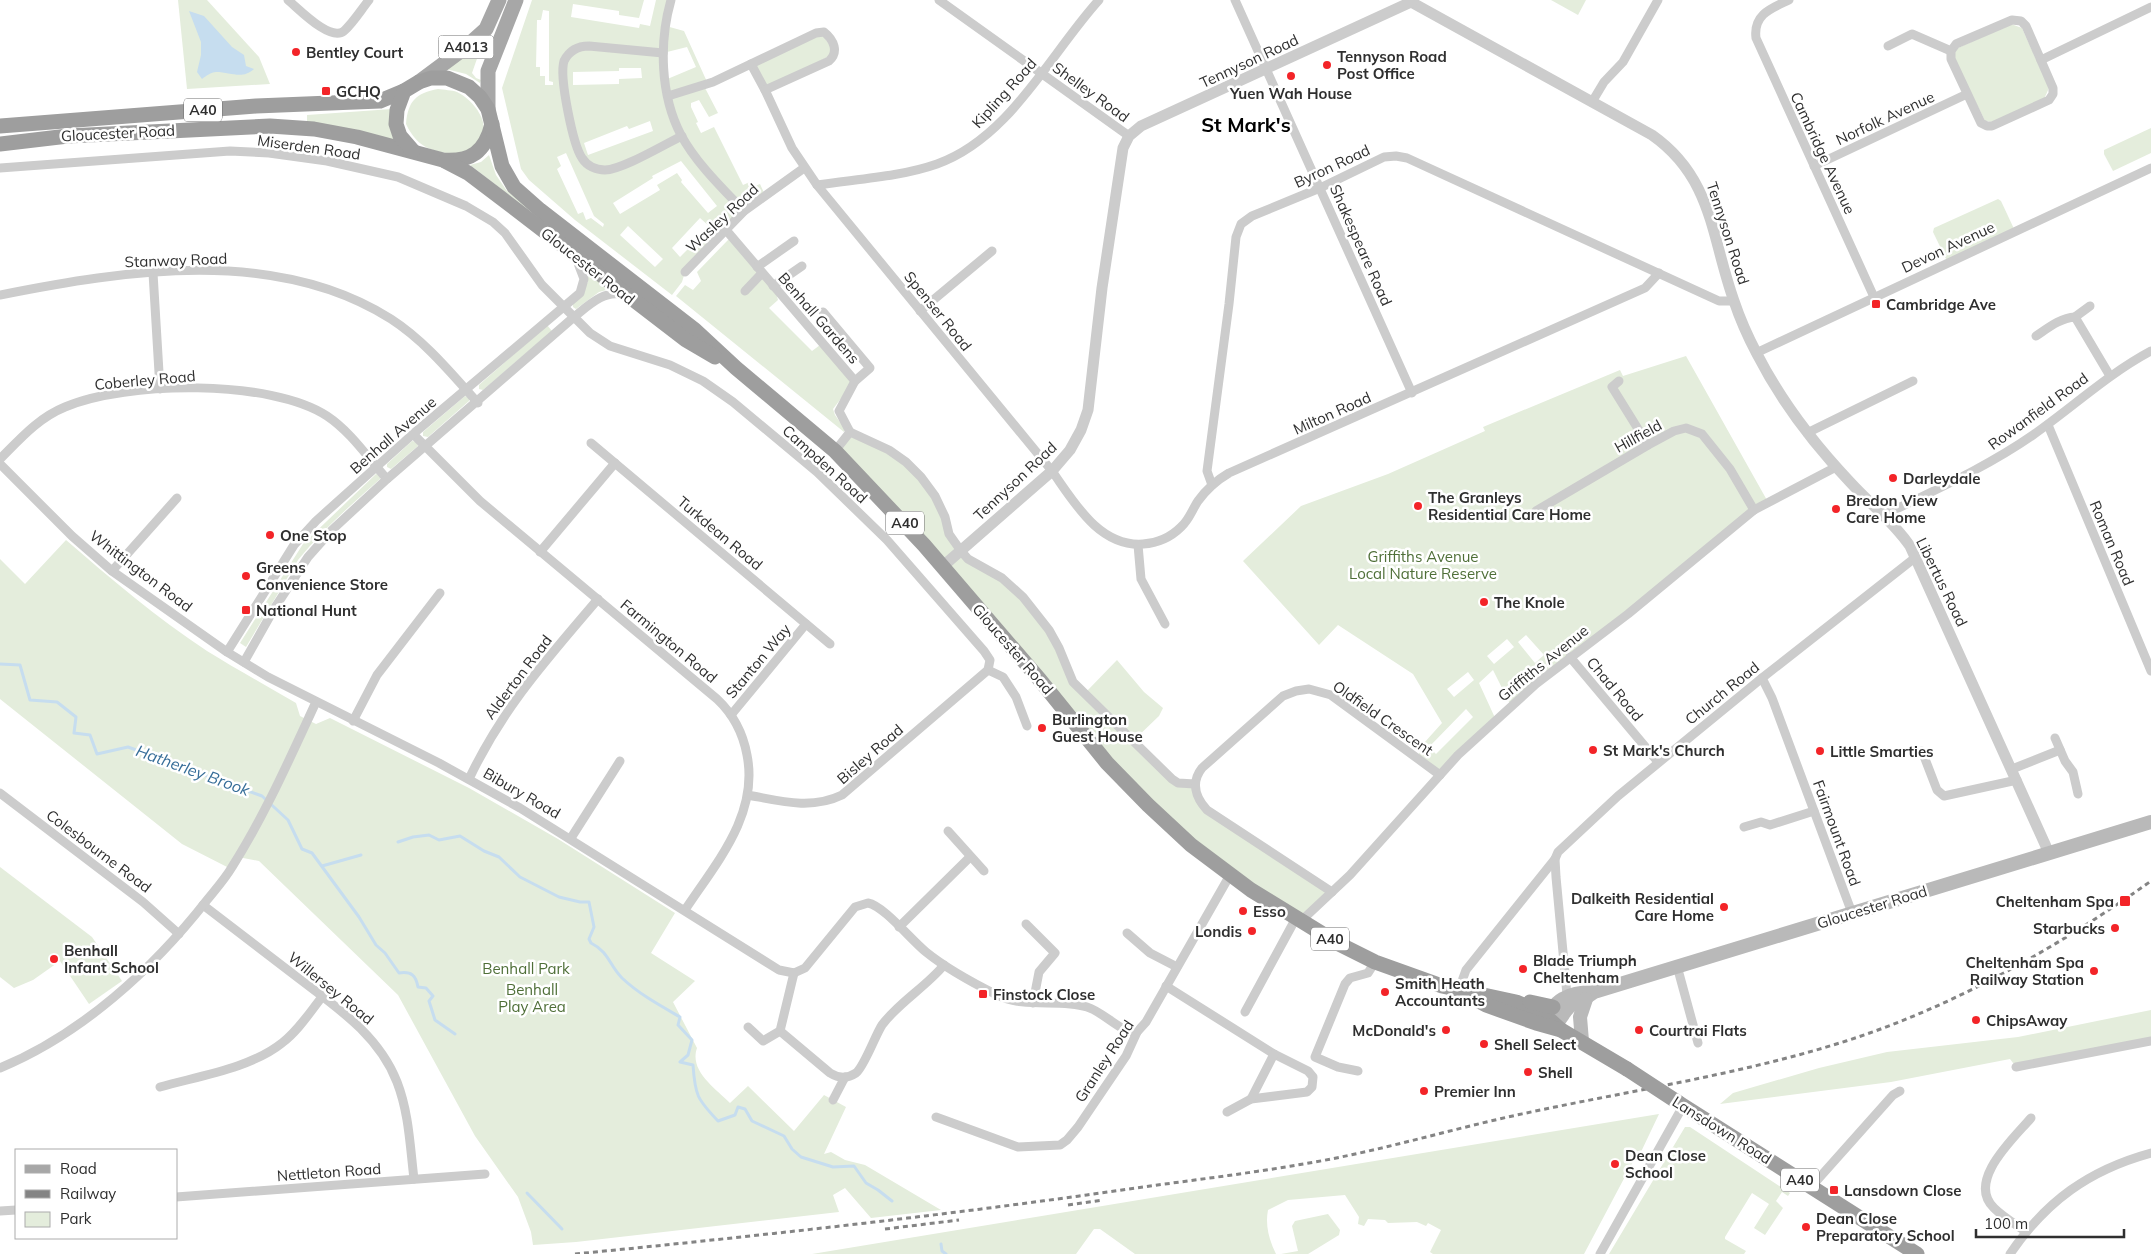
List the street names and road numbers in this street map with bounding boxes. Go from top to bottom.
street label: Tennyson Road [1197,30,1301,92]
road number: A4013 [438,36,494,58]
street label: Kipling Road [968,54,1040,132]
street label: Shelley Road [1049,58,1133,126]
street label: Norfolk Avenue [1833,87,1937,149]
street label: Cambridge Avenue [1786,89,1860,217]
road number: A40 [184,98,222,122]
street label: Gloucester Road [61,121,175,145]
street label: Miserden Road [256,130,362,164]
street label: Byron Road [1291,140,1373,192]
street label: Wasley Road [682,179,762,257]
street label: Tennyson Road [1702,179,1754,287]
street label: Shakespeare Road [1326,181,1396,309]
street label: Devon Avenue [1898,217,1998,277]
street label: Gloucester Road [537,223,639,309]
street label: Stanway Road [124,249,228,271]
street label: Spenser Road [900,267,976,355]
street label: Benhall Gardens [774,268,864,368]
street label: Coberley Road [94,366,196,394]
street label: Rowanfield Road [1984,368,2092,454]
street label: Milton Road [1290,387,1374,439]
street label: Benhall Avenue [346,392,440,478]
street label: Hillfield [1611,415,1665,457]
street label: Campden Road [779,421,871,507]
street label: Tennyson Road [969,438,1061,524]
street label: Turkdean Road [674,492,766,574]
street label: Roman Road [2086,498,2138,588]
road number: A40 [886,512,924,534]
street label: Whittington Road [86,526,196,616]
street label: Libertus Road [1912,534,1972,630]
street label: Farmington Road [617,595,721,687]
street label: Gloucester Road [968,600,1058,698]
street label: Stanton Way [721,620,795,702]
street label: Griffiths Avenue [1494,621,1592,705]
street label: Alderton Road [480,631,556,723]
street label: Chad Road [1583,653,1647,725]
street label: Church Road [1681,657,1763,729]
street label: Oldfield Crescent [1329,676,1437,760]
street label: Bisley Road [833,720,907,788]
street label: Bibury Road [480,763,564,823]
street label: Fairmount Road [1809,777,1865,889]
street label: Colesbourne Road [43,805,155,897]
street label: Gloucester Road [1815,881,1929,933]
road number: A40 [1311,928,1349,951]
street label: Willersey Road [284,948,378,1028]
street label: Granley Road [1070,1016,1138,1106]
street label: Lansdown Road [1669,1092,1775,1168]
street label: Nettleton Road [276,1159,382,1185]
road number: A40 [1781,1168,1819,1192]

